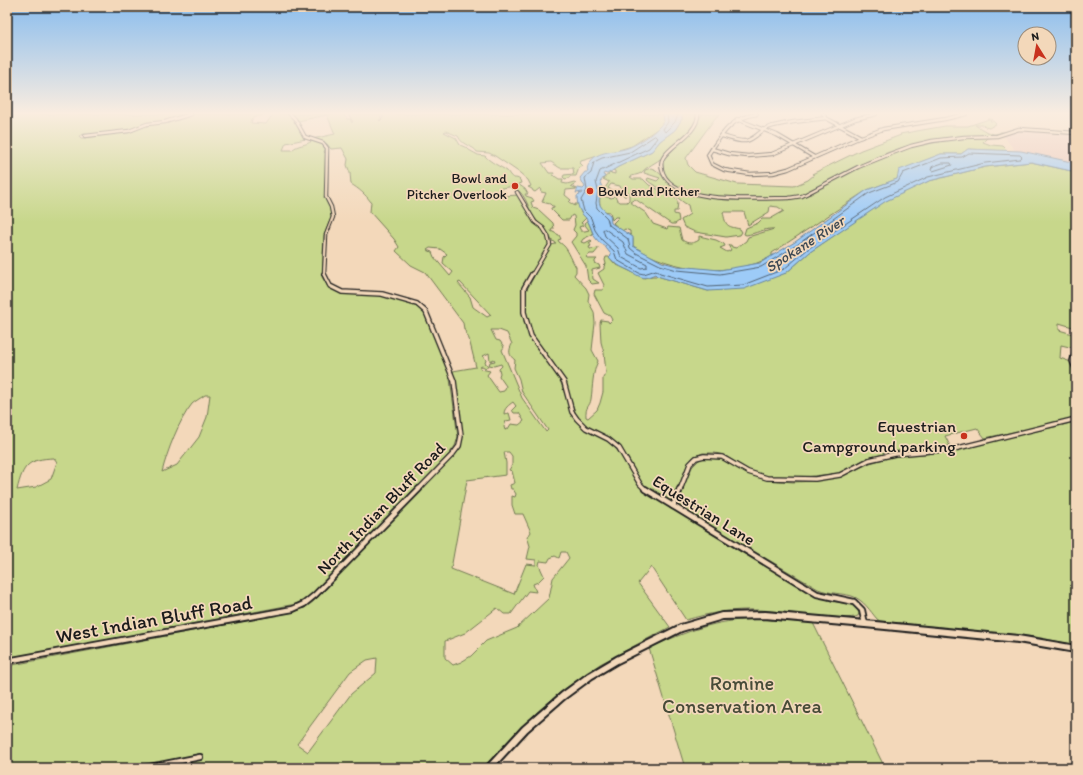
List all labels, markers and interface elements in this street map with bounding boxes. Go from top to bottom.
north arrow [1017,26,1057,66]
text: N [1030,30,1040,44]
place label: Bowl and Pitcher Overlook [407,170,507,203]
marker: Bowl and Pitcher Overlook [510,181,520,191]
place label: Bowl and Pitcher [598,183,700,200]
marker: Bowl and Pitcher [585,186,595,196]
water label: Spokane River [762,210,850,276]
place label: Equestrian Campground parking [802,416,956,456]
marker: Equestrian Campground parking [959,431,969,441]
street label: North Indian Bluff Road [313,437,450,578]
street label: Equestrian Lane [649,470,759,550]
street label: West Indian Bluff Road [54,590,254,648]
park label: Romine Conservation Area [662,671,822,718]

